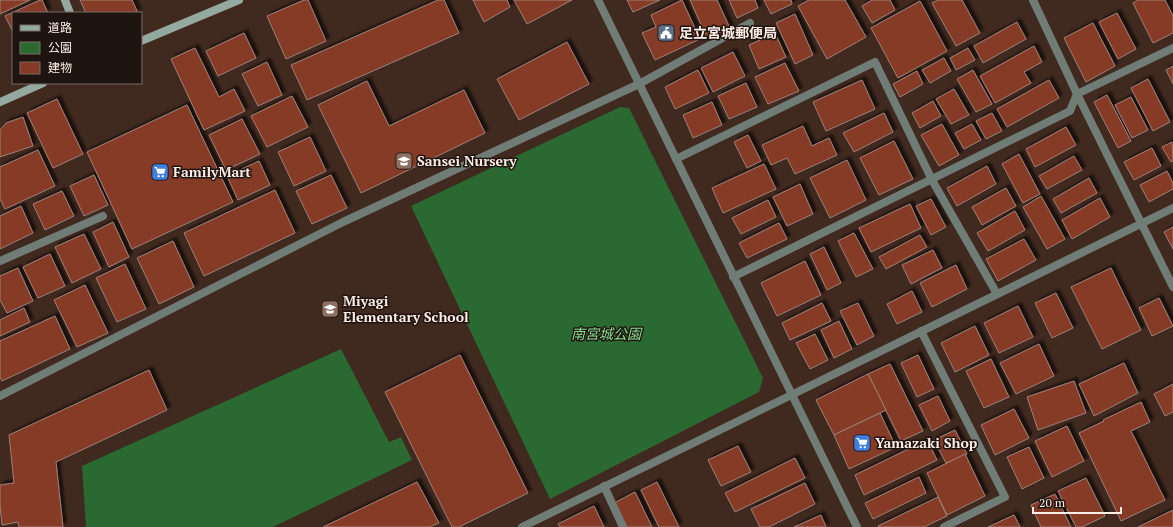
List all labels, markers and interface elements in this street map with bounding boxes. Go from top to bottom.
legend [12,12,142,84]
text: 道路 [48,20,72,35]
public building icon: 足立宮城郵便局 [656,23,676,43]
place label: 足立宮城郵便局 [679,23,777,42]
text: 公園 [48,40,72,55]
text: 建物 [48,60,72,75]
school or university icon: Sansei Nursery [394,151,414,171]
place label: Sansei Nursery [417,151,517,170]
supermarket icon: FamilyMart [150,162,170,182]
place label: FamilyMart [173,162,251,181]
place label: Miyagi Elementary School [343,291,469,326]
school or university icon: Miyagi Elementary School [320,299,340,319]
park label: 南宮城公園 [571,324,643,343]
supermarket icon: Yamazaki Shop [852,433,872,453]
place label: Yamazaki Shop [875,433,978,452]
scale bar [1033,489,1121,515]
text: 20 m [1039,495,1066,510]

